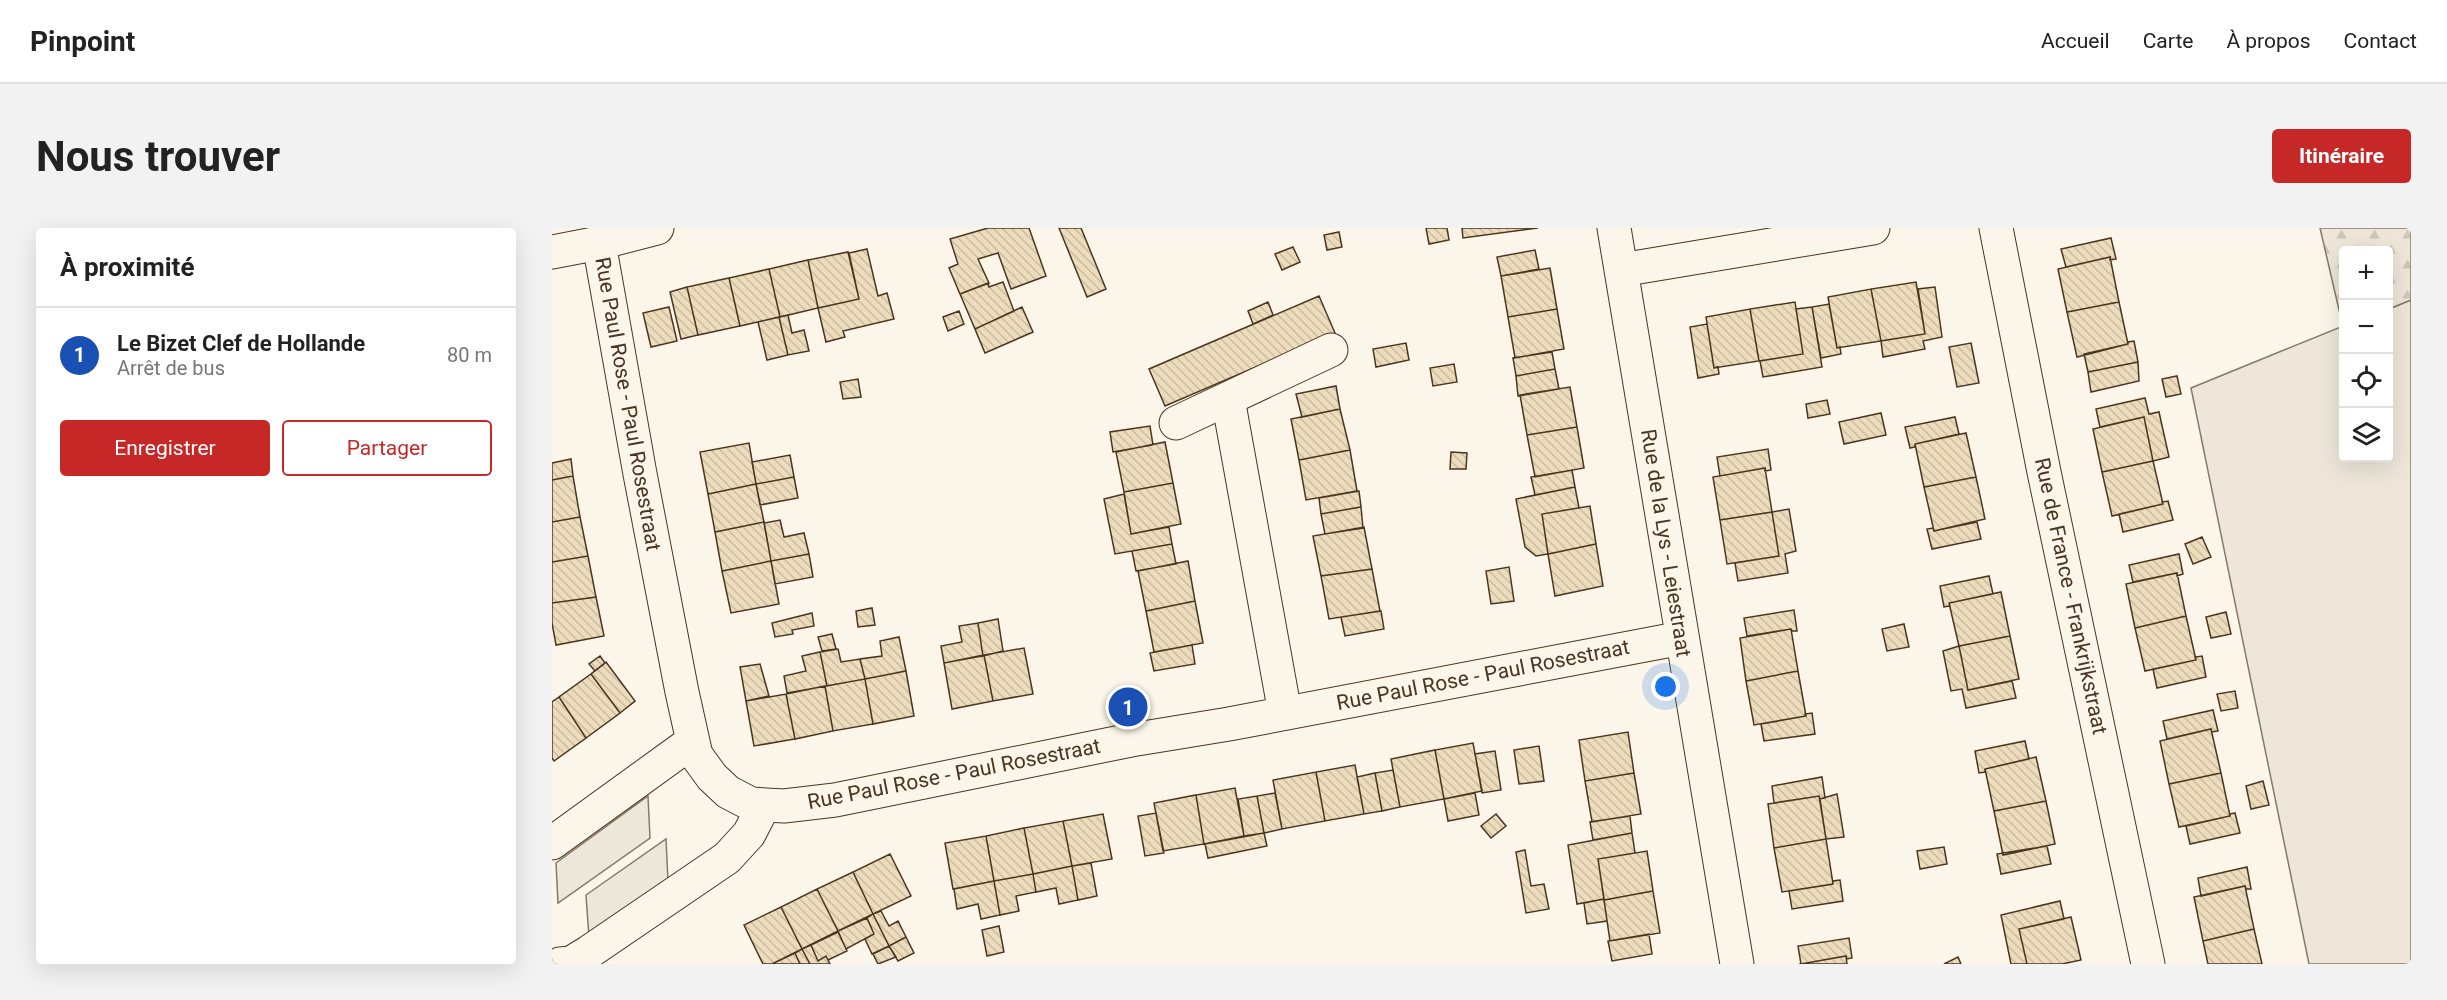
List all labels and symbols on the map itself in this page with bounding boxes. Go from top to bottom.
street label: Rue Paul Rose - Paul Rosestraat [590,255,666,553]
street label: Rue de la Lys - Leiestraat [1636,427,1696,659]
street label: Rue de France - Frankrijkstraat [2030,455,2112,737]
street label: Rue Paul Rose - Paul Rosestraat [1334,635,1632,715]
your location [1651,672,1680,701]
pin: 1 [1108,684,1148,730]
street label: Rue Paul Rose - Paul Rosestraat [805,734,1103,814]

